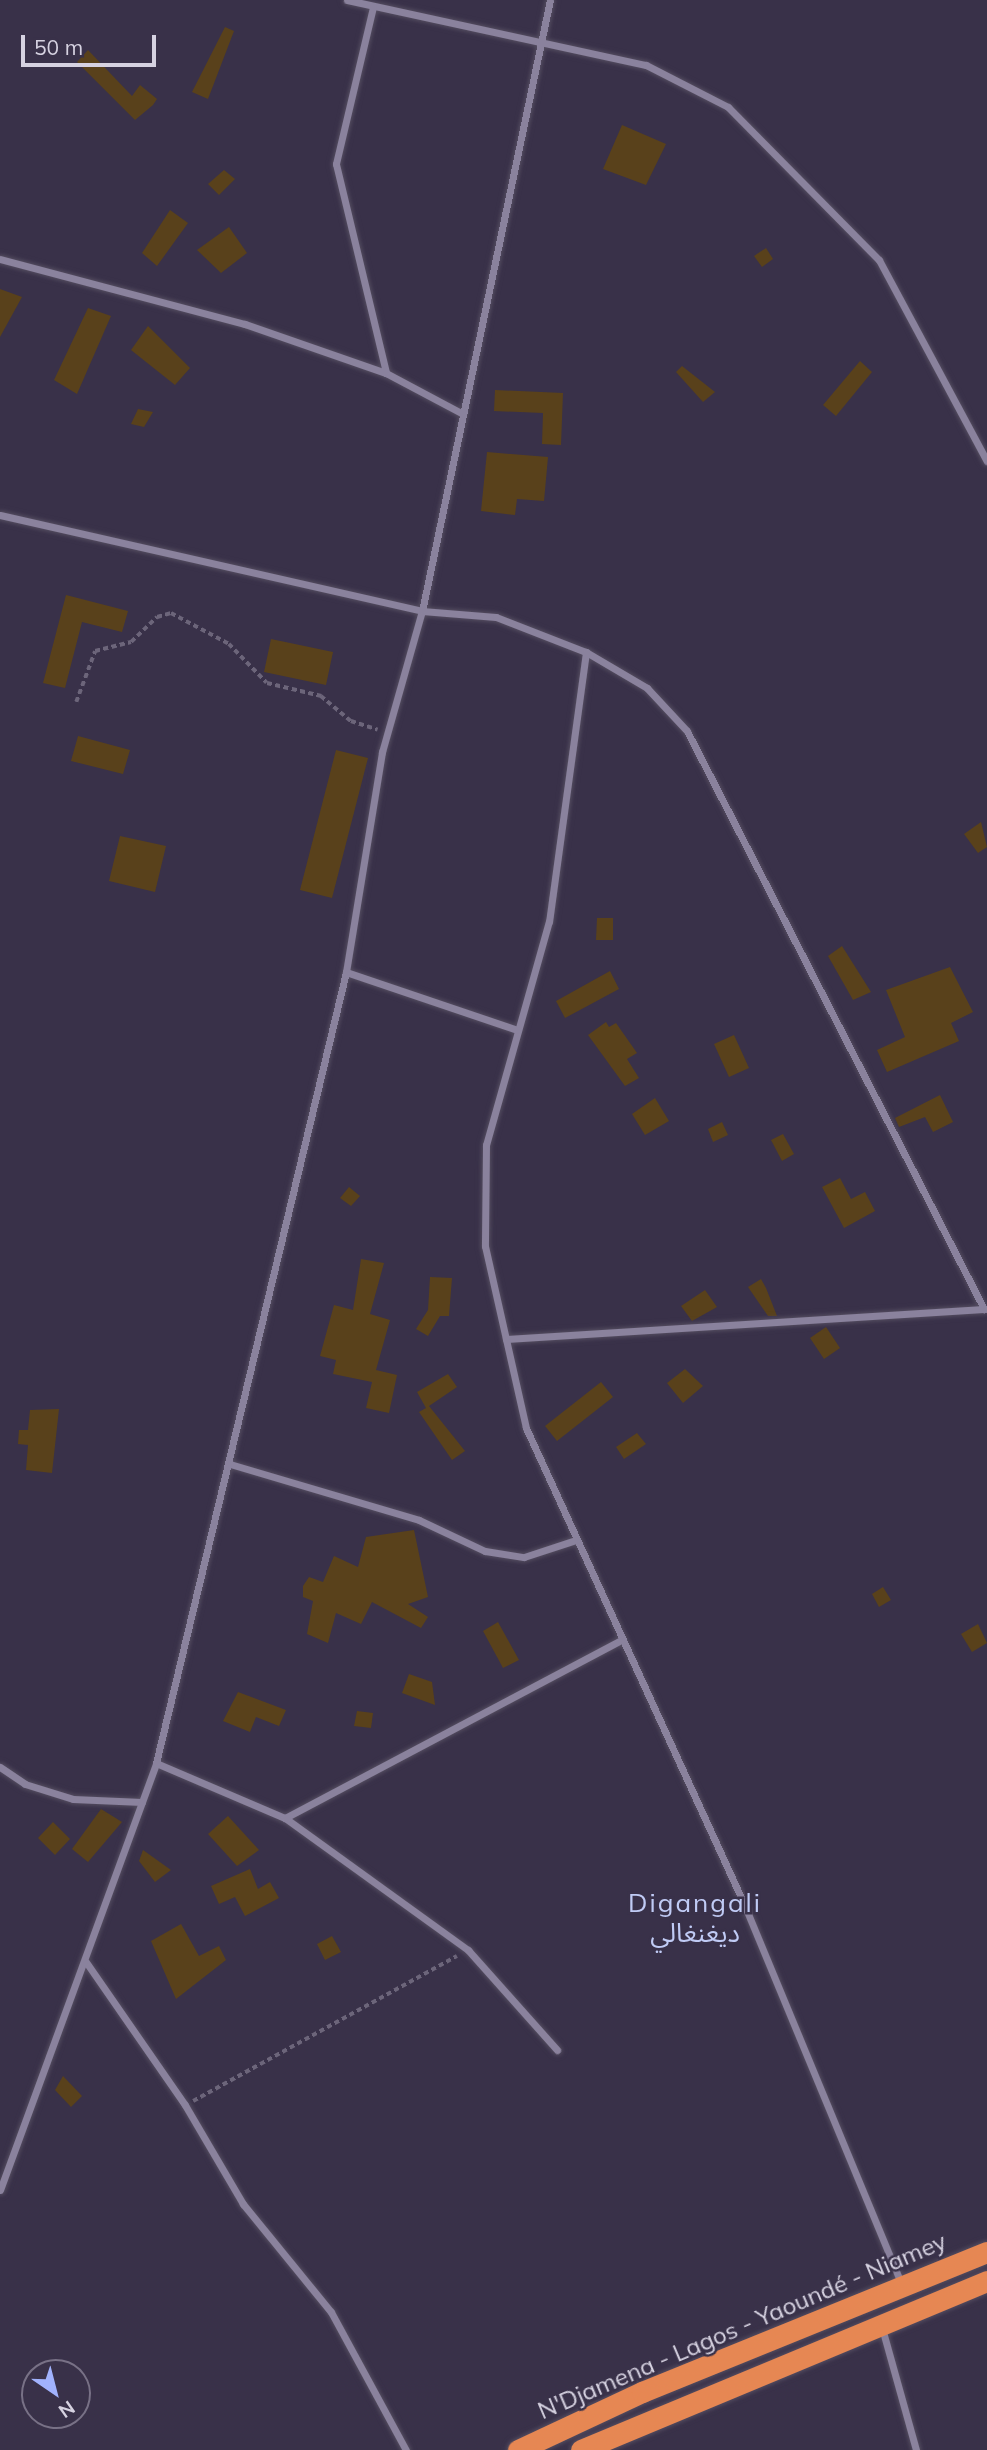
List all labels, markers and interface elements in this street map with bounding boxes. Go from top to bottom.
scale bar [24,21,159,65]
text: 50 m [34,34,83,60]
district label: Digangali ديغنغالي [629,1887,761,1948]
street label: N'Djamena - Lagos - Yaoundé - Niamey [533,2227,951,2425]
north arrow [21,2359,91,2429]
text: N [54,2396,80,2424]

